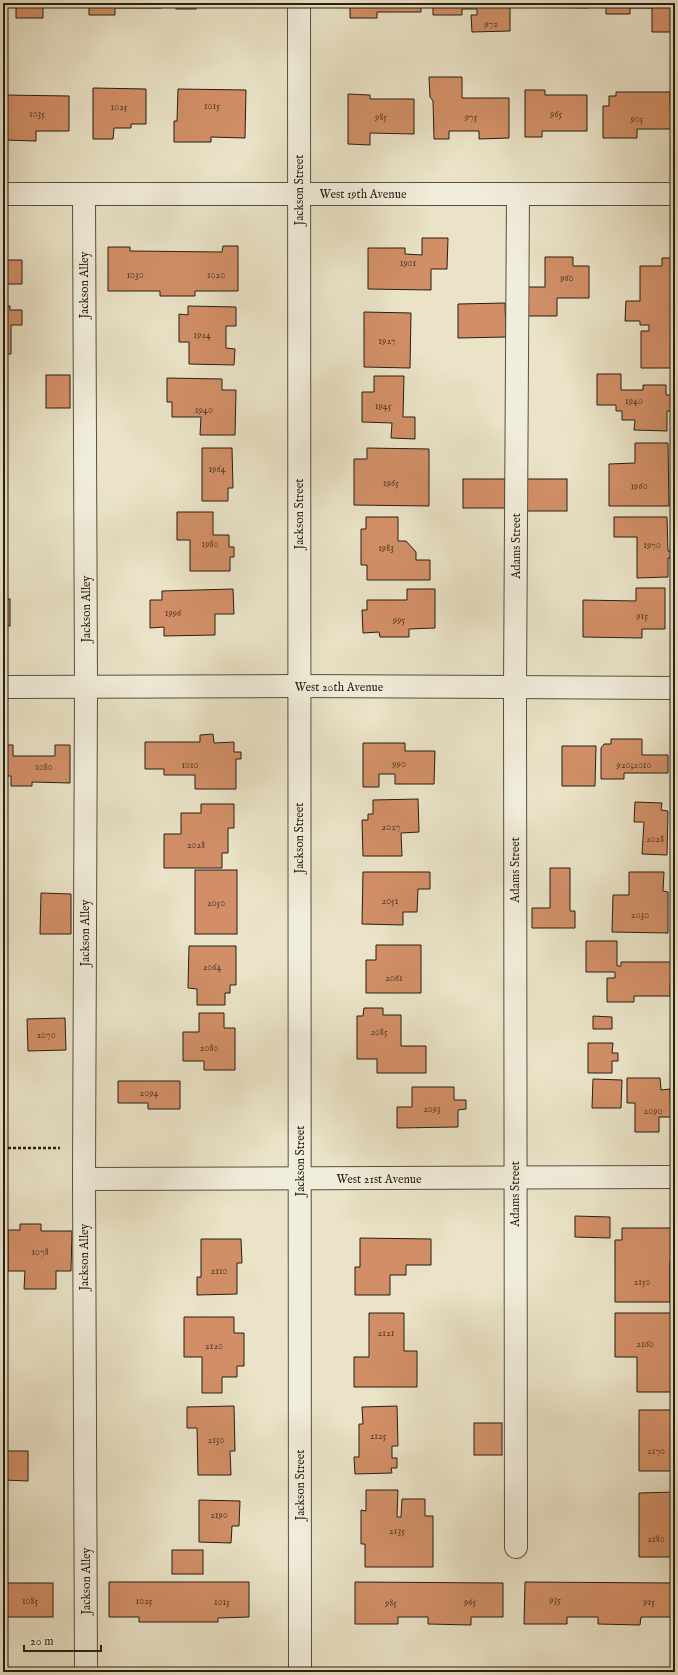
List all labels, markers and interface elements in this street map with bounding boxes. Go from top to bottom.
house number: 972 [483,18,498,31]
house number: 1015 [204,100,220,113]
house number: 1025 [111,101,128,114]
house number: 1035 [29,108,45,121]
house number: 965 [549,108,562,121]
house number: 985 [374,111,387,124]
house number: 975 [464,111,478,124]
house number: 905 [630,113,644,126]
street label: Jackson Street [292,155,308,227]
street label: West 19th Avenue [320,187,407,202]
street label: Jackson Alley [77,251,93,321]
house number: 1901 [400,257,417,270]
house number: 1030 [126,269,144,282]
house number: 1020 [207,269,225,282]
house number: 960 [559,272,574,285]
house number: 1924 [193,329,211,342]
house number: 1927 [378,335,396,348]
house number: 1940 [625,395,643,408]
house number: 1945 [375,400,392,413]
house number: 1940 [195,404,213,417]
house number: 1964 [208,463,226,476]
house number: 1965 [383,477,399,490]
street label: Jackson Street [292,479,308,551]
house number: 1960 [630,480,648,493]
street label: Adams Street [509,513,524,580]
house number: 1980 [202,538,219,551]
house number: 1970 [643,539,661,552]
house number: 1983 [378,542,394,555]
street label: Jackson Alley [79,575,95,645]
house number: 1996 [165,607,182,620]
house number: 915 [635,610,648,623]
house number: 995 [392,614,406,627]
street label: West 20th Avenue [295,680,384,695]
house number: 990 [391,758,406,771]
house number: 1010 [181,759,199,772]
house number: 920;2010 [616,759,652,772]
house number: 1080 [35,761,53,774]
street label: Jackson Street [292,803,308,875]
house number: 2027 [382,821,401,834]
house number: 2028 [646,833,664,846]
street label: Adams Street [508,837,523,904]
house number: 2028 [187,839,205,852]
house number: 2051 [382,895,399,908]
house number: 2050 [207,897,225,910]
street label: Jackson Alley [78,899,94,969]
house number: 2030 [631,909,649,922]
house number: 2064 [203,961,221,974]
house number: 2061 [385,972,403,985]
house number: 2085 [370,1026,388,1039]
house number: 2070 [36,1029,56,1042]
house number: 2080 [200,1042,218,1055]
house number: 2094 [140,1087,159,1100]
house number: 2093 [423,1103,441,1116]
house number: 2090 [644,1105,663,1118]
street label: Jackson Street [293,1126,309,1198]
street label: Adams Street [508,1161,523,1228]
street label: West 21st Avenue [336,1172,422,1187]
street label: Jackson Alley [77,1223,93,1293]
house number: 1078 [31,1246,49,1259]
house number: 2110 [210,1265,228,1278]
house number: 2150 [634,1276,651,1289]
house number: 2121 [378,1327,395,1340]
house number: 2160 [636,1338,654,1351]
house number: 2120 [205,1340,223,1353]
house number: 2125 [370,1430,387,1443]
house number: 2130 [207,1434,225,1447]
house number: 2170 [647,1445,665,1458]
street label: Jackson Street [293,1450,309,1522]
house number: 2190 [210,1509,228,1522]
house number: 2135 [389,1525,405,1538]
house number: 2180 [647,1533,665,1546]
street label: Jackson Alley [79,1547,95,1617]
house number: 935 [548,1594,561,1607]
house number: 1085 [22,1595,38,1608]
house number: 1025 [136,1595,153,1608]
house number: 1015 [214,1596,230,1609]
house number: 965 [463,1596,476,1609]
house number: 915 [642,1596,655,1609]
house number: 985 [384,1597,397,1610]
scale bar [24,1627,101,1653]
text: 20 m [30,1634,53,1649]

